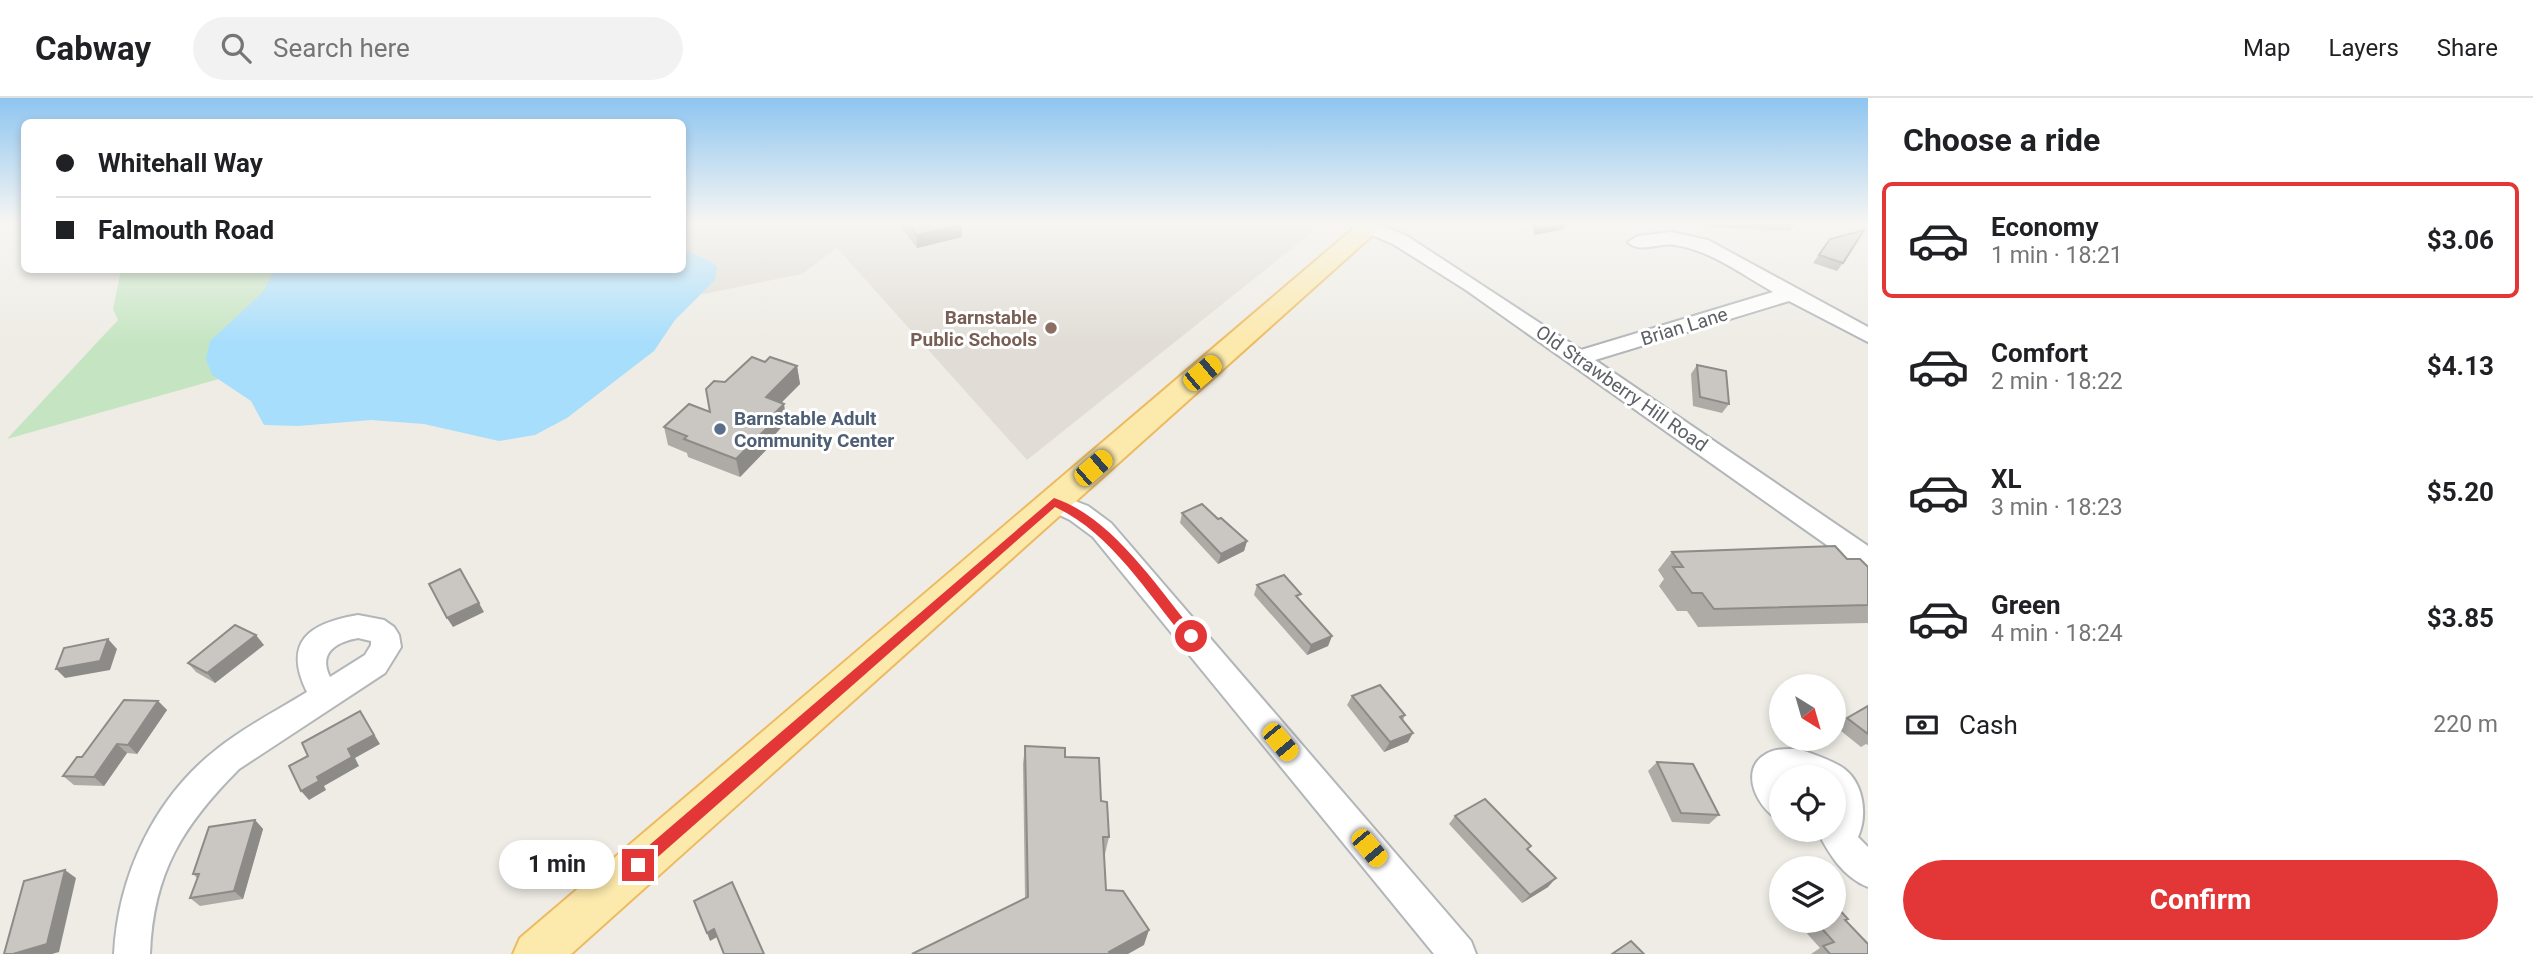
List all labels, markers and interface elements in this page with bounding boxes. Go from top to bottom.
search box [193,17,683,80]
text: Cabway [35,29,151,68]
icon: search [217,29,255,67]
text: Search here [273,33,410,63]
text: Map [2243,34,2291,62]
text: Layers [2329,34,2399,62]
text: Share [2437,34,2498,62]
text: Choose a ride [1903,121,2100,159]
text: Whitehall Way [98,148,263,178]
icon: car [1907,209,1970,272]
text: Economy [1991,212,2098,242]
text: Falmouth Road [98,215,274,245]
text: $3.06 [2427,225,2494,255]
text: 1 min · 18:21 [1991,242,2123,269]
street label: Brian Lane [1638,302,1730,351]
place label: Barnstable Public Schools [910,306,1037,351]
marker: Barnstable Public Schools [1043,320,1059,336]
street label: Old Strawberry Hill Road [1531,320,1712,456]
icon: car [1907,335,1970,398]
text: Comfort [1991,338,2088,368]
car [1180,351,1225,395]
text: $4.13 [2427,351,2494,381]
text: 2 min · 18:22 [1991,368,2123,395]
place label: Barnstable Adult Community Center [734,407,894,452]
marker: Barnstable Adult Community Center [712,421,728,437]
car [1071,446,1116,490]
icon: car [1907,461,1970,524]
text: XL [1991,464,2022,494]
text: $5.20 [2427,477,2494,507]
text: 3 min · 18:23 [1991,494,2123,521]
icon: car [1907,587,1970,650]
text: Green [1991,590,2061,620]
text: $3.85 [2427,603,2494,633]
route start [1175,620,1207,652]
text: 4 min · 18:24 [1991,620,2123,647]
north arrow [1769,674,1846,751]
map controls [1769,674,1846,933]
icon: cash [1903,706,1941,744]
text: Cash [1959,710,2018,740]
text: 220 m [2433,711,2498,738]
car [1259,719,1302,765]
button: locate [1769,765,1846,842]
car [1348,825,1391,871]
callout: 1 min [498,840,614,890]
route end [622,849,654,881]
text: 1 min [528,851,586,878]
button: layers [1769,856,1846,933]
button: Confirm [1903,860,2498,940]

